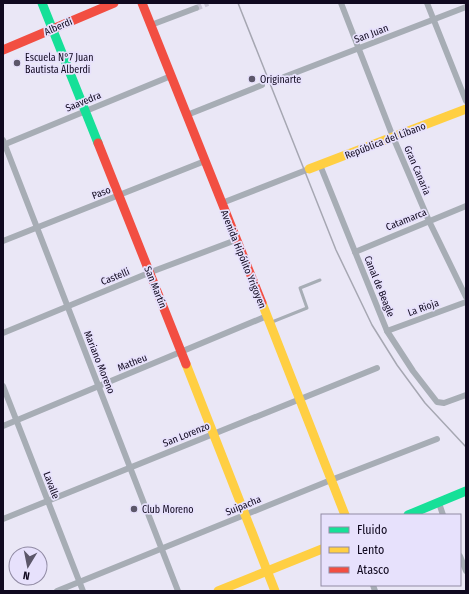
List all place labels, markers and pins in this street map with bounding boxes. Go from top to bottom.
place label: Escuela N°7 Juan Bautista Alberdi [25,52,93,76]
marker: Escuela N°7 Juan Bautista Alberdi [12,58,22,68]
marker: Originarte [247,74,257,84]
place label: Originarte [260,74,301,86]
marker: Club Moreno [129,504,139,514]
place label: Club Moreno [142,504,194,516]

